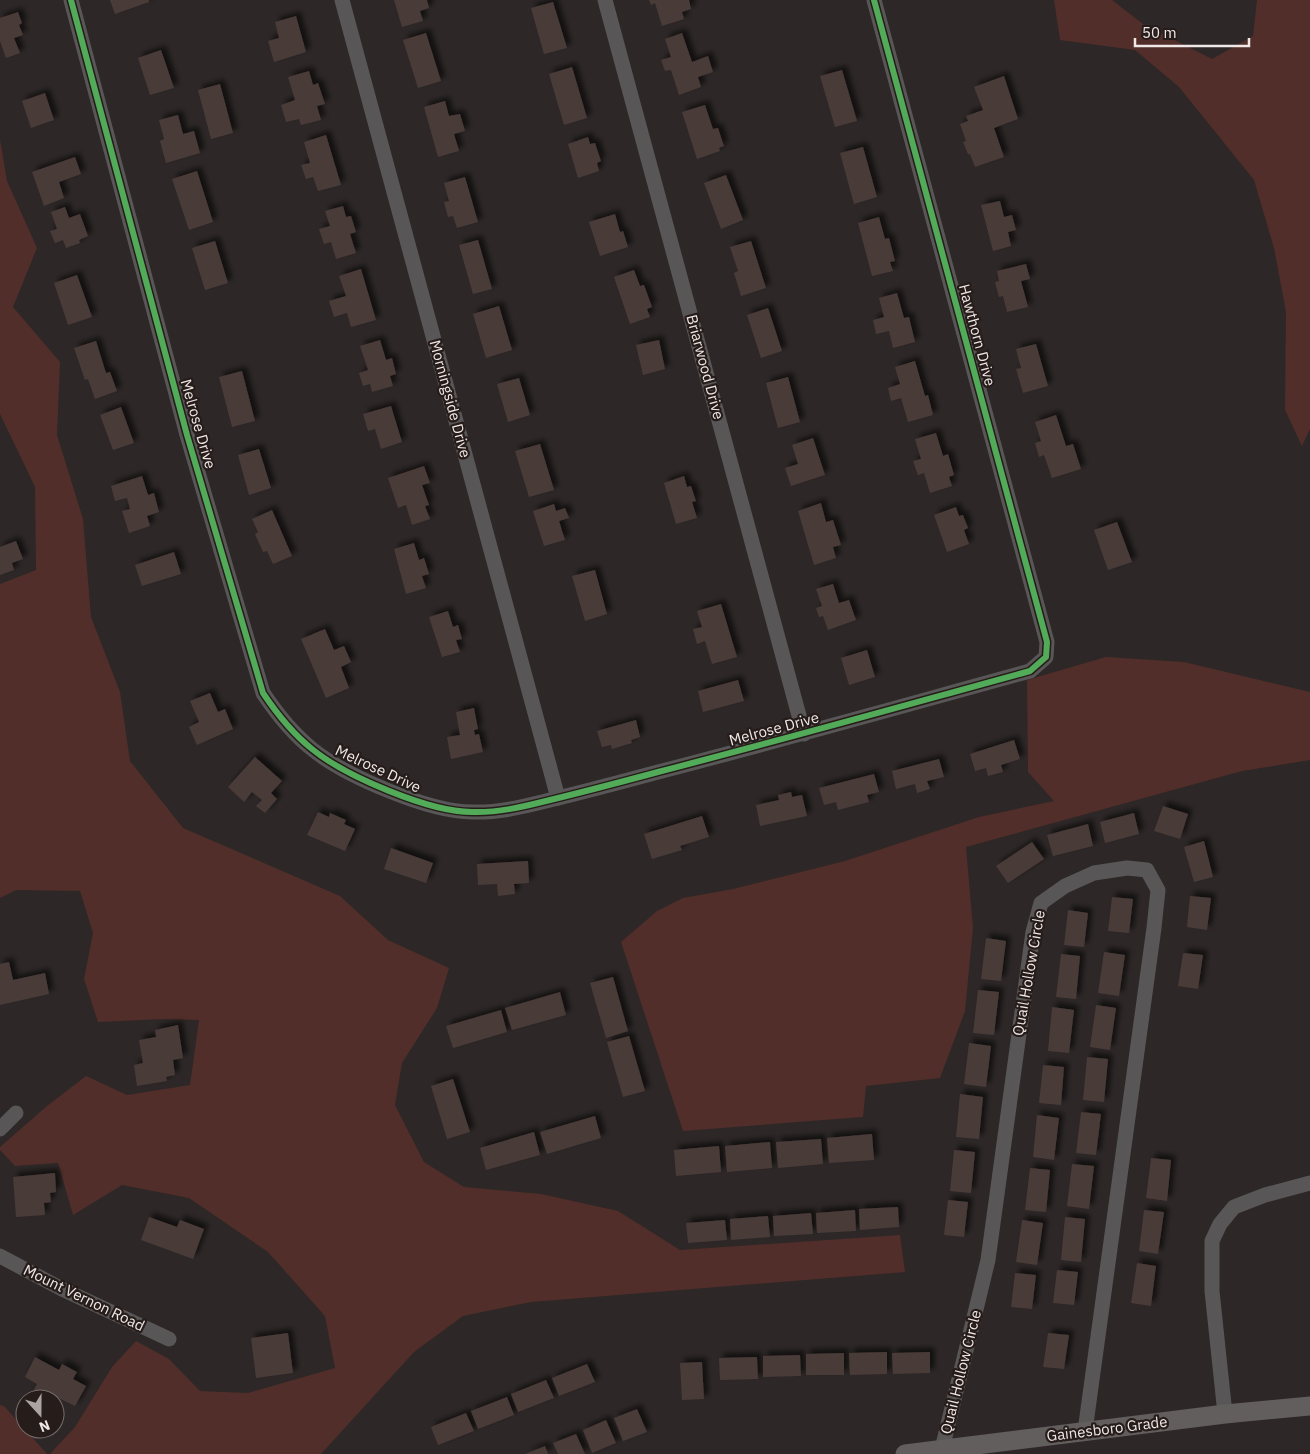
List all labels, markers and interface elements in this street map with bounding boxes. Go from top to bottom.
scale bar [1135,15,1249,47]
text: 50 m [1142,23,1177,42]
street label: Hawthorn Drive [955,282,1000,388]
street label: Briarwood Drive [682,312,729,421]
street label: Morningside Drive [426,338,475,460]
street label: Melrose Drive [177,377,220,471]
street label: Melrose Drive [727,707,821,750]
street label: Melrose Drive [332,740,424,797]
street label: Quail Hollow Circle [1008,909,1049,1037]
street label: Mount Vernon Road [21,1260,148,1335]
street label: Quail Hollow Circle [936,1308,985,1436]
north arrow [15,1389,65,1439]
street label: Gainesboro Grade [1045,1412,1168,1445]
text: N [37,1416,53,1436]

